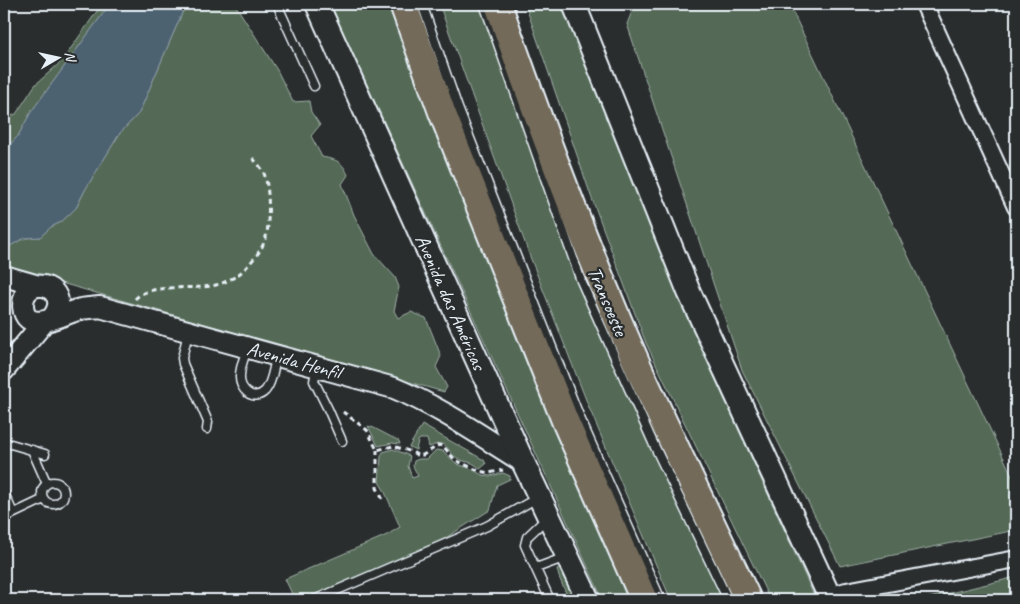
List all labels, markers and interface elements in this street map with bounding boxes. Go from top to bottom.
north arrow [32,32,82,82]
text: N [61,50,80,64]
street label: Avenida das Américas [410,231,492,376]
street label: Transoeste [582,263,634,341]
street label: Avenida Henfil [244,336,347,386]

